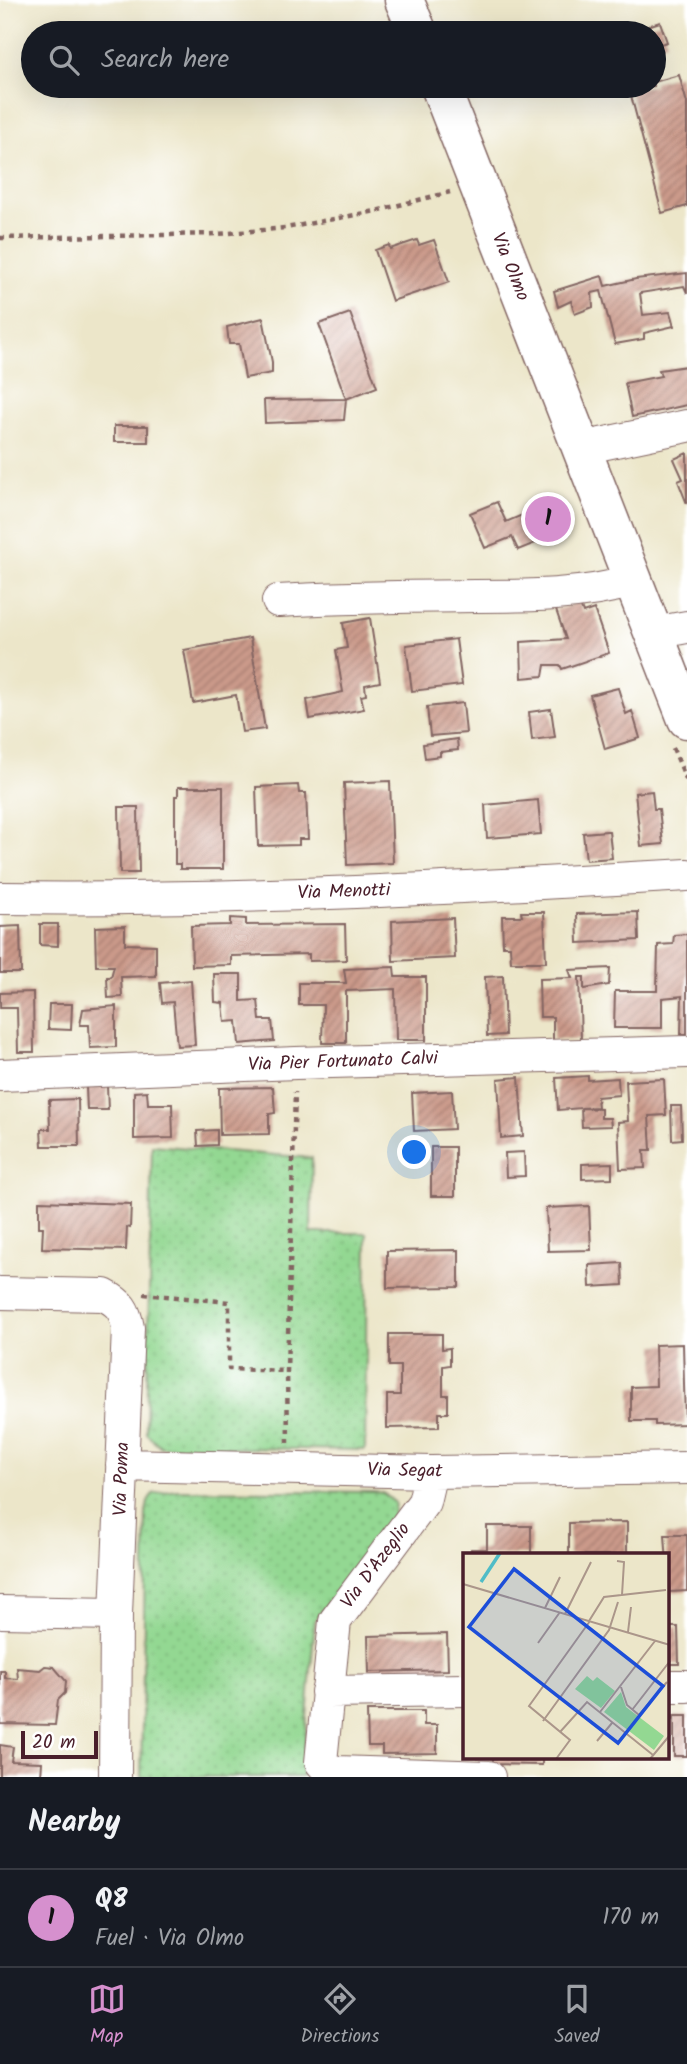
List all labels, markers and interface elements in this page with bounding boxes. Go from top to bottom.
search box [21,21,666,98]
text: Search here [101,39,229,81]
icon: search [45,41,83,79]
street label: Via Olmo [483,228,537,306]
pin: 1 [525,493,571,545]
street label: Via Menotti [297,875,392,909]
street label: Via Pier Fortunato Calvi [248,1044,440,1080]
your location [397,1135,431,1169]
street label: Via Poma [106,1441,138,1517]
street label: Via Segat [367,1455,443,1487]
street label: Via D'Azeglio [333,1516,419,1616]
inset map [463,1553,670,1759]
scale bar [21,1728,98,1760]
text: 20 m [32,1728,75,1758]
text: Nearby [28,1799,120,1847]
text: Q8 [95,1879,127,1921]
text: 1 [48,1900,54,1936]
text: 170 m [602,1900,659,1936]
text: Fuel · Via Olmo [95,1921,244,1957]
tab: Map [88,1980,126,2052]
tab: Directions [301,1980,379,2052]
tab: Saved [554,1980,599,2052]

